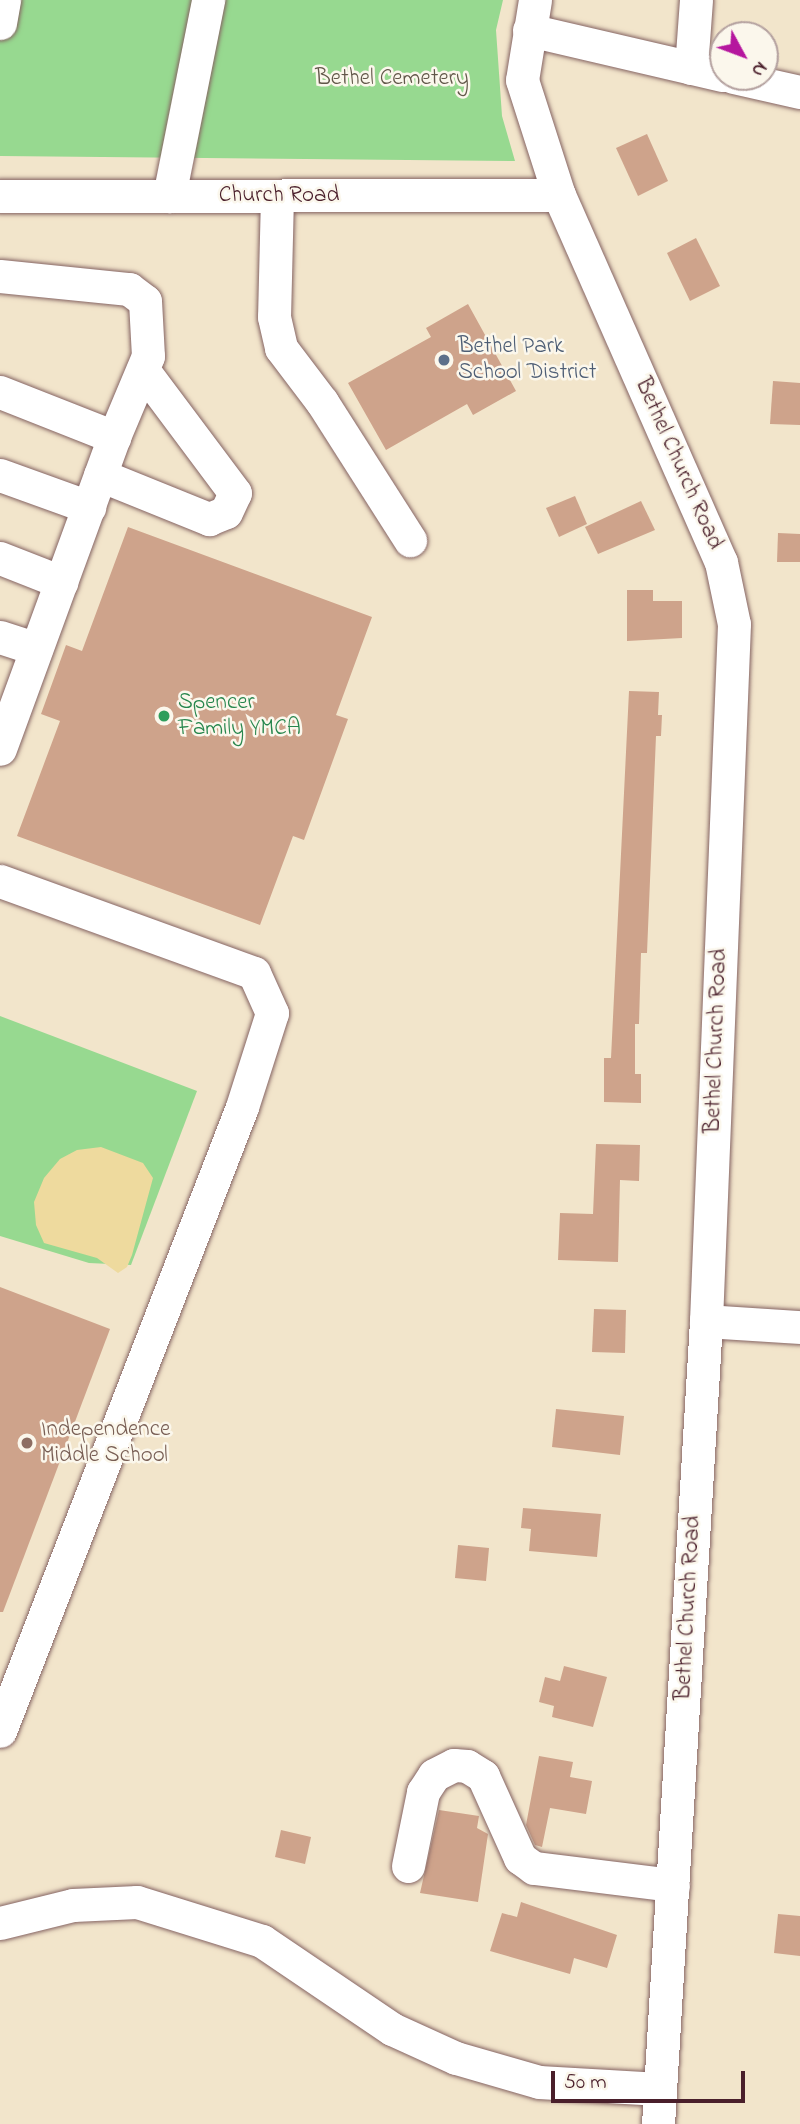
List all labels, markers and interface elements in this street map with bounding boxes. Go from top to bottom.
north arrow [709,21,779,91]
text: N [744,55,773,82]
park label: Bethel Cemetery [315,65,469,93]
street label: Church Road [219,182,339,210]
place label: Bethel Park School District [458,333,596,387]
marker: Bethel Park School District [436,352,452,368]
street label: Bethel Church Road [628,374,728,554]
place label: Spencer Family YMCA [178,689,301,743]
marker: Spencer Family YMCA [156,708,172,724]
street label: Bethel Church Road [700,948,734,1134]
place label: Independence Middle School [41,1416,170,1470]
marker: Independence Middle School [19,1435,35,1451]
street label: Bethel Church Road [670,1515,708,1701]
scale bar [555,2058,749,2102]
text: 50 m [564,2068,607,2098]

